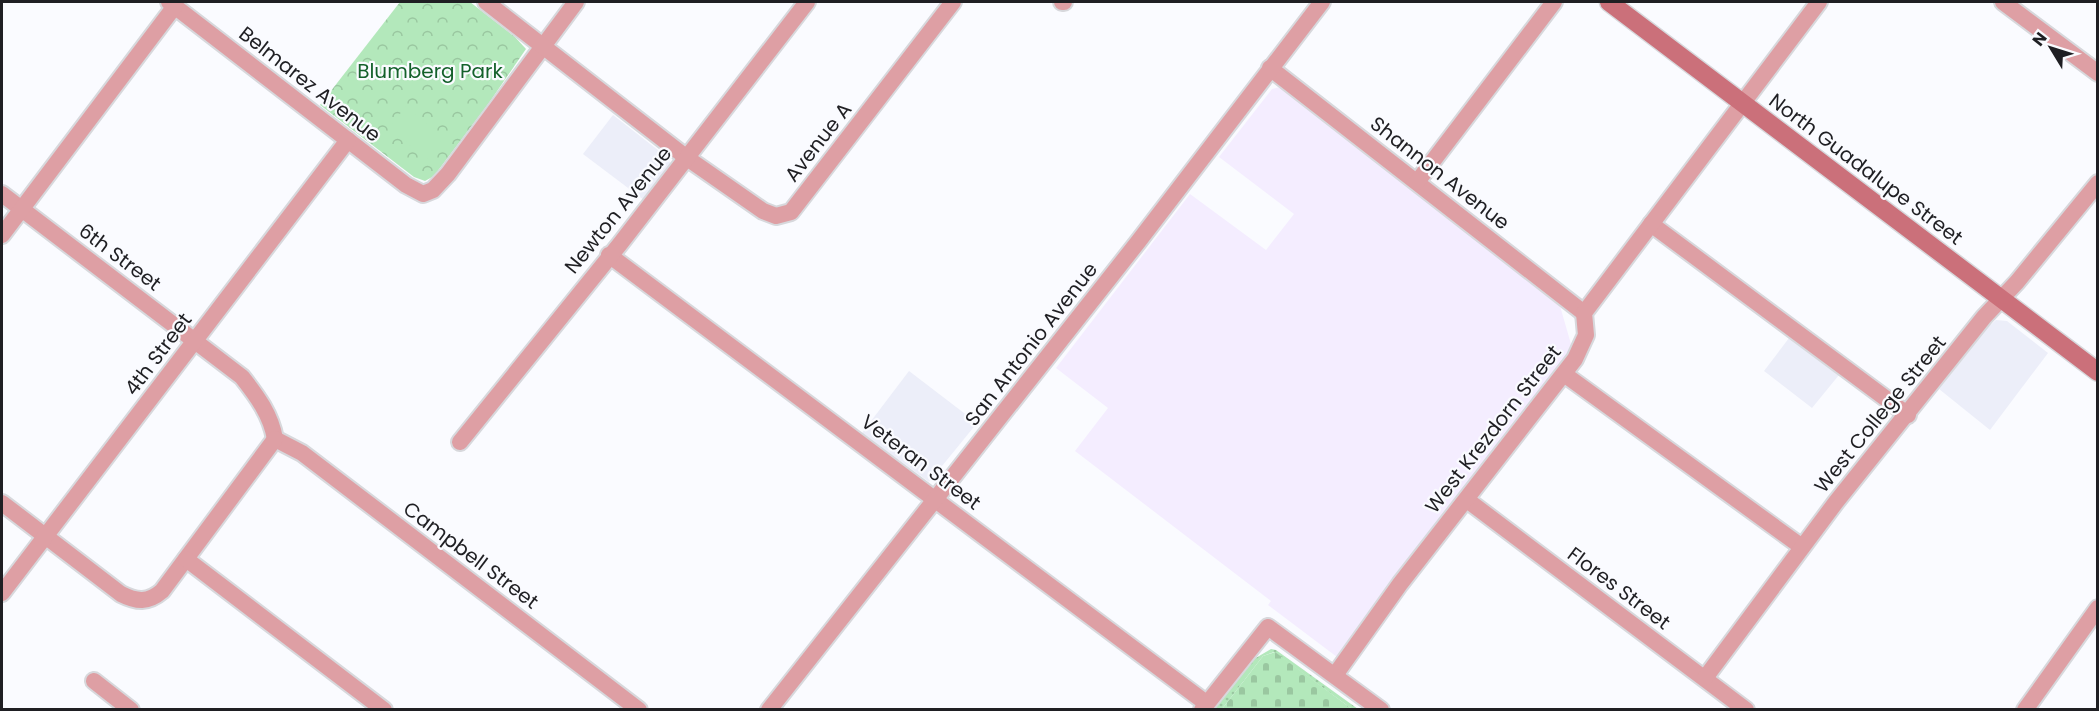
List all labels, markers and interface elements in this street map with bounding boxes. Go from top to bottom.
north arrow [2021,18,2081,78]
street label: Belmarez Avenue [233,20,387,148]
text: N [2027,27,2052,51]
park label: Blumberg Park [357,57,504,85]
street label: North Guadalupe Street [1763,87,1969,251]
street label: Avenue A [778,96,858,188]
street label: Shannon Avenue [1365,110,1515,236]
street label: Newton Avenue [558,140,678,280]
street label: 6th Street [73,217,167,297]
street label: San Antonio Avenue [958,256,1104,432]
street label: 4th Street [118,307,198,401]
street label: West College Street [1808,329,1952,499]
street label: West Krezdorn Street [1418,339,1568,519]
street label: Veteran Street [855,408,987,516]
street label: Campbell Street [398,495,544,615]
street label: Flores Street [1562,540,1676,636]

